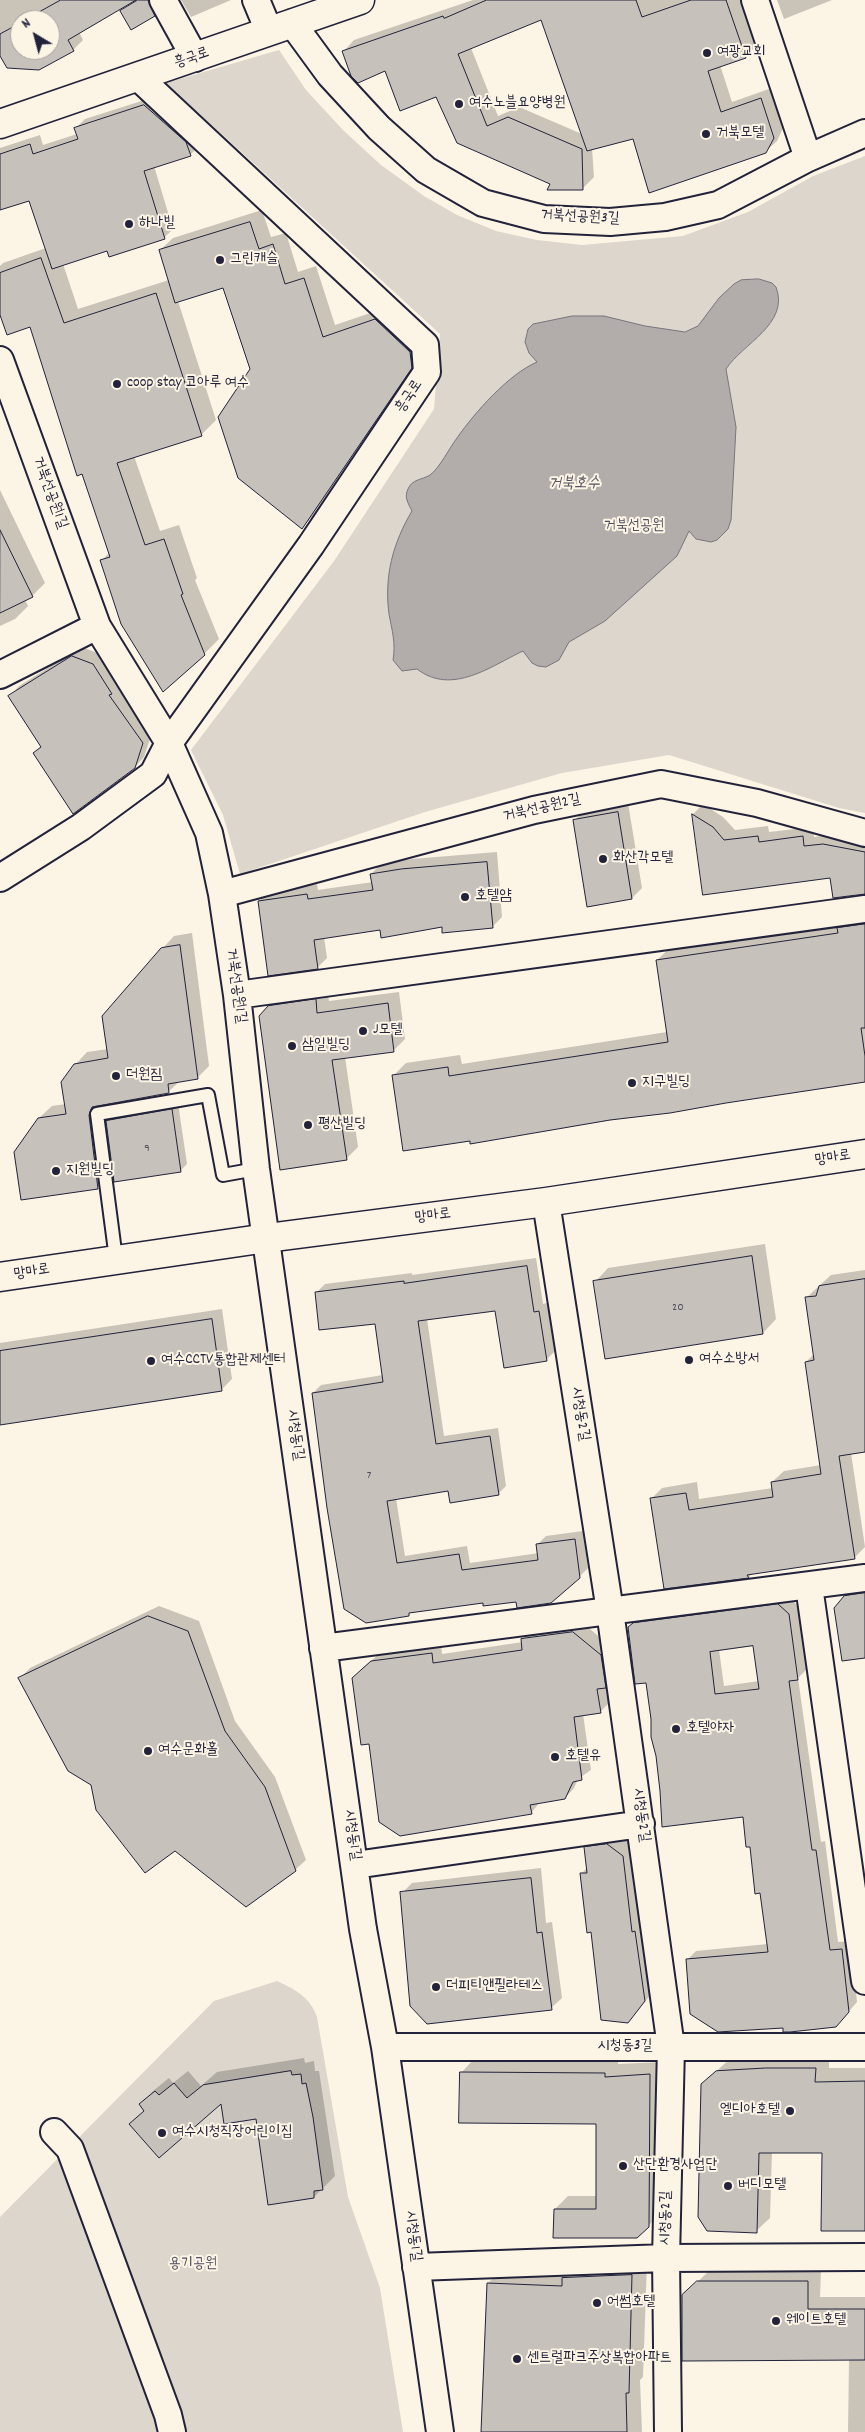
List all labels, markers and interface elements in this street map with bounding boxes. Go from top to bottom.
north arrow [10,10,60,60]
text: N [18,14,35,34]
place label: 여광교회 [717,44,765,62]
street label: 흥국로 [172,45,212,73]
marker: 여광교회 [701,47,713,59]
place label: 여수노블요양병원 [469,95,566,113]
marker: 여수노블요양병원 [453,98,465,110]
place label: 거북모텔 [716,125,764,143]
marker: 거북모텔 [700,128,712,140]
street label: 거북선공원3길 [540,207,620,229]
place label: 하나빌 [139,215,175,233]
marker: 하나빌 [123,218,135,230]
place label: 그린캐슬 [230,251,278,269]
marker: 그린캐슬 [214,254,226,266]
place label: coop stay 코아루 여수 [127,375,249,393]
street label: 흥국로 [392,377,428,417]
marker: coop stay 코아루 여수 [111,378,123,390]
street label: 거북선공원1길 [28,454,70,532]
water label: 거북호수 [548,475,600,495]
park label: 거북선공원 [604,518,664,536]
street label: 거북선공원2길 [501,791,583,827]
place label: 화산각모텔 [613,850,673,868]
marker: 화산각모텔 [597,853,609,865]
place label: 호텔얌 [475,888,511,906]
marker: 호텔얌 [459,891,471,903]
street label: 거북선공원1길 [221,947,249,1025]
place label: J모텔 [373,1022,403,1040]
marker: J모텔 [357,1025,369,1037]
place label: 삼일빌딩 [302,1037,350,1055]
marker: 삼일빌딩 [286,1040,298,1052]
place label: 더원짐 [126,1067,162,1085]
marker: 더원짐 [110,1070,122,1082]
place label: 지구빌딩 [642,1074,690,1092]
marker: 지구빌딩 [626,1077,638,1089]
place label: 평산빌딩 [318,1116,366,1134]
marker: 평산빌딩 [302,1119,314,1131]
house number: 9 [144,1142,150,1156]
street label: 망마로 [814,1147,852,1171]
place label: 지원빌딩 [66,1162,114,1180]
marker: 지원빌딩 [50,1165,62,1177]
street label: 망마로 [414,1206,452,1228]
street label: 망마로 [13,1261,51,1285]
house number: 20 [672,1301,684,1315]
place label: 여수소방서 [699,1351,759,1369]
place label: 여수CCTV통합관제센터 [161,1352,286,1370]
marker: 여수소방서 [683,1354,695,1366]
marker: 여수CCTV통합관제센터 [145,1355,157,1367]
street label: 시청동2길 [566,1386,592,1442]
street label: 시청동1길 [281,1408,307,1462]
house number: 7 [367,1469,371,1483]
place label: 호텔야자 [686,1720,734,1738]
marker: 호텔야자 [670,1723,682,1735]
place label: 여수문화홀 [158,1742,218,1760]
marker: 여수문화홀 [142,1745,154,1757]
place label: 호텔유 [565,1748,601,1766]
marker: 호텔유 [549,1751,561,1763]
street label: 시청동2길 [627,1787,653,1843]
street label: 시청동1길 [338,1808,364,1862]
place label: 더피티앤필라테스 [446,1978,543,1996]
marker: 더피티앤필라테스 [430,1981,442,1993]
street label: 시청동3길 [598,2038,652,2056]
place label: 엘디아호텔 [720,2102,780,2120]
marker: 엘디아호텔 [784,2105,796,2117]
place label: 여수시청직장어린이집 [172,2124,293,2142]
marker: 여수시청직장어린이집 [156,2127,168,2139]
place label: 산단환경사업단 [633,2157,717,2175]
marker: 산단환경사업단 [617,2160,629,2172]
place label: 버디모텔 [738,2177,786,2195]
marker: 버디모텔 [722,2180,734,2192]
street label: 시청동2길 [658,2190,676,2246]
street label: 시청동1길 [400,2209,424,2263]
park label: 용기공원 [169,2256,217,2274]
place label: 어썸호텔 [607,2294,655,2312]
marker: 어썸호텔 [591,2297,603,2309]
place label: 웨이트호텔 [786,2312,846,2330]
marker: 웨이트호텔 [770,2315,782,2327]
place label: 센트럴파크주상복합아파트 [527,2350,672,2368]
marker: 센트럴파크주상복합아파트 [511,2353,523,2365]

